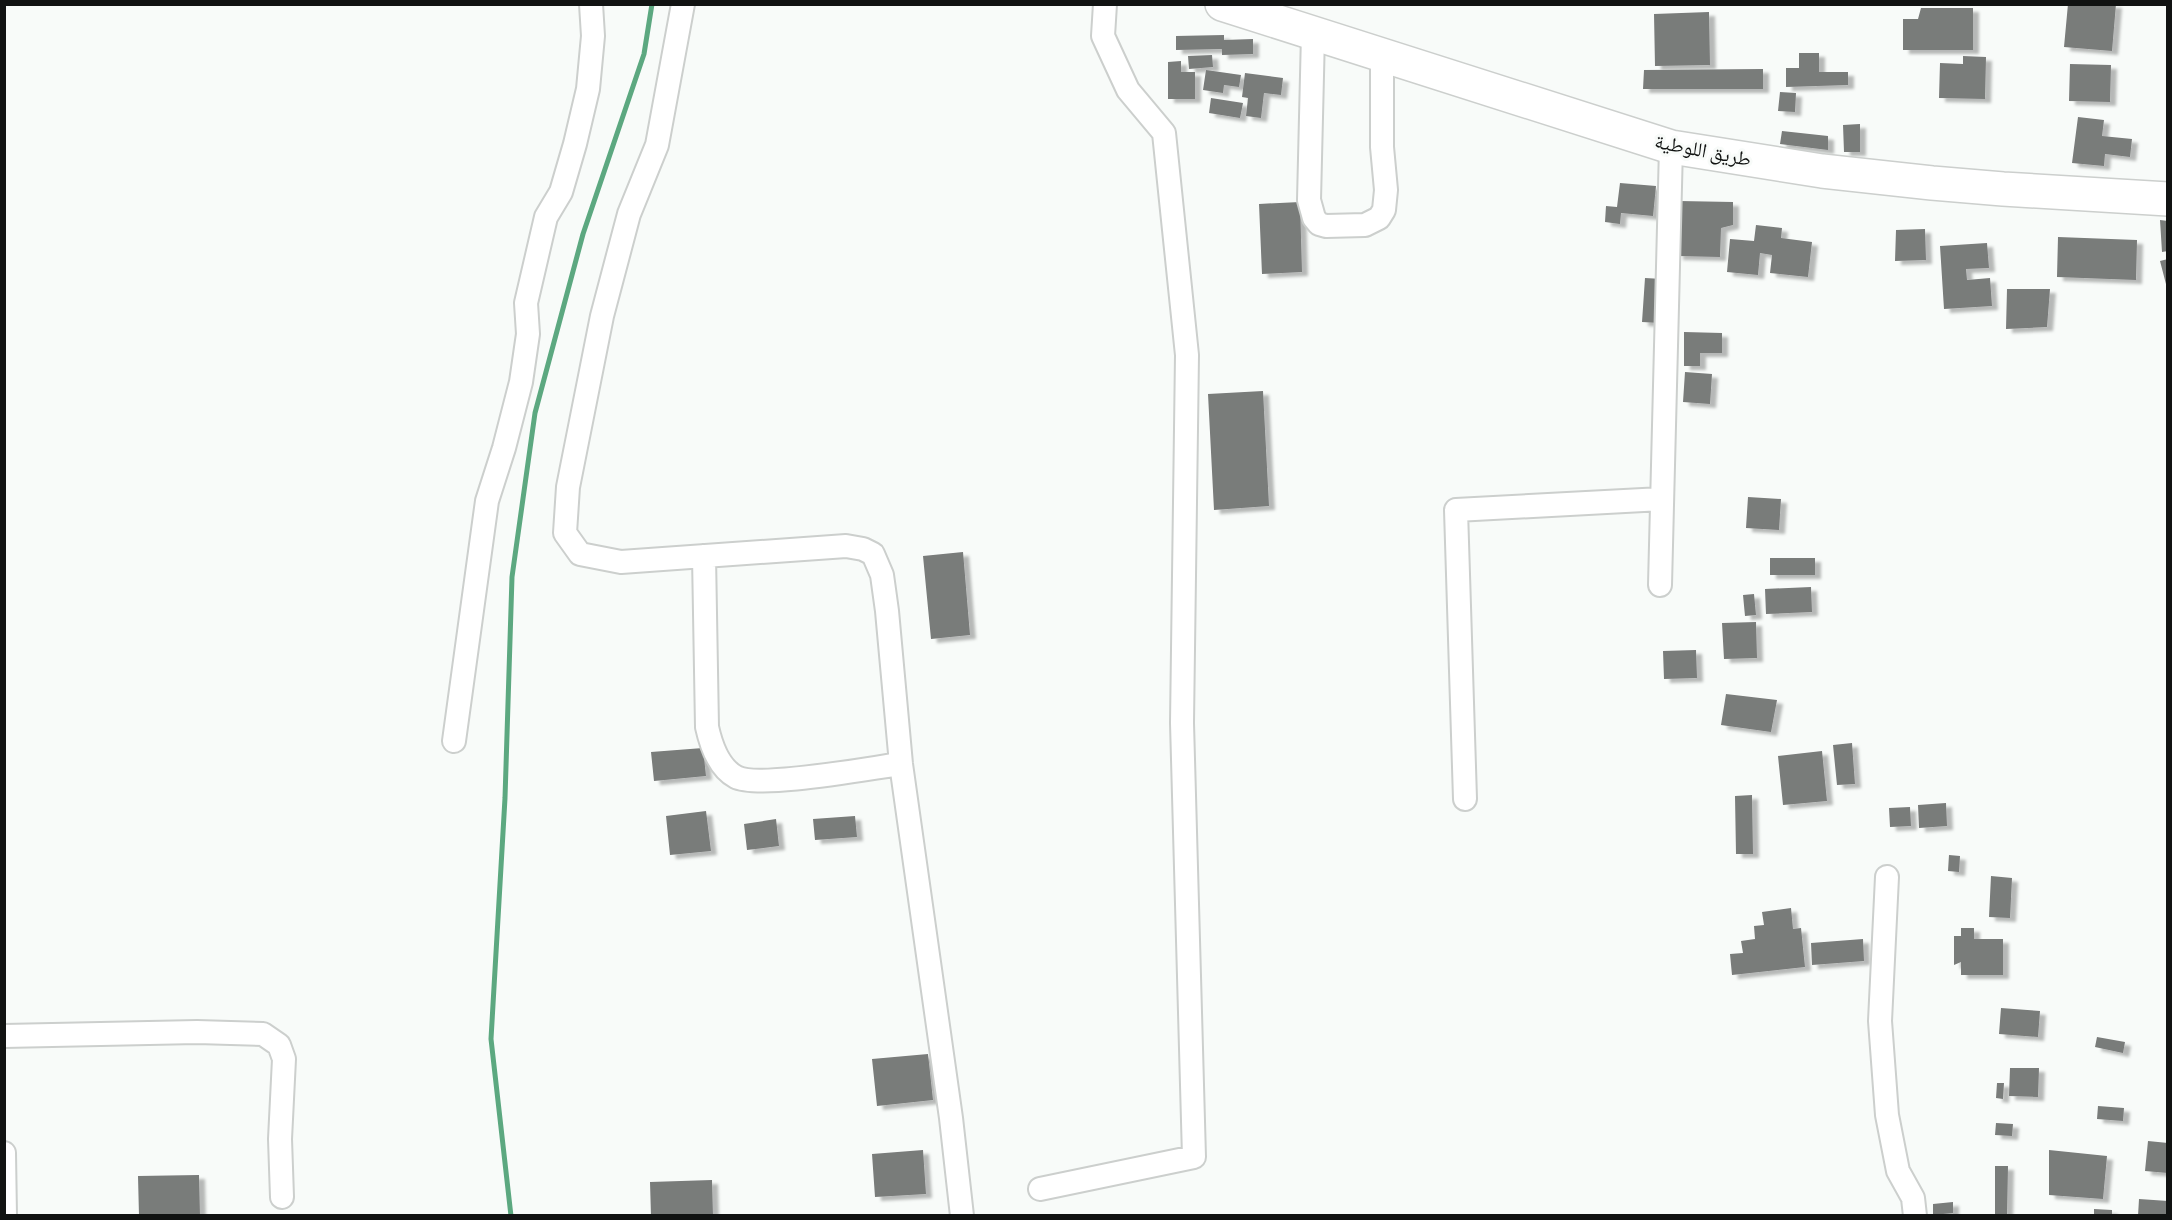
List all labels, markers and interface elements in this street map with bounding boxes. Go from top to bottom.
street label: طريق اللوطية [1653,129,1753,171]

